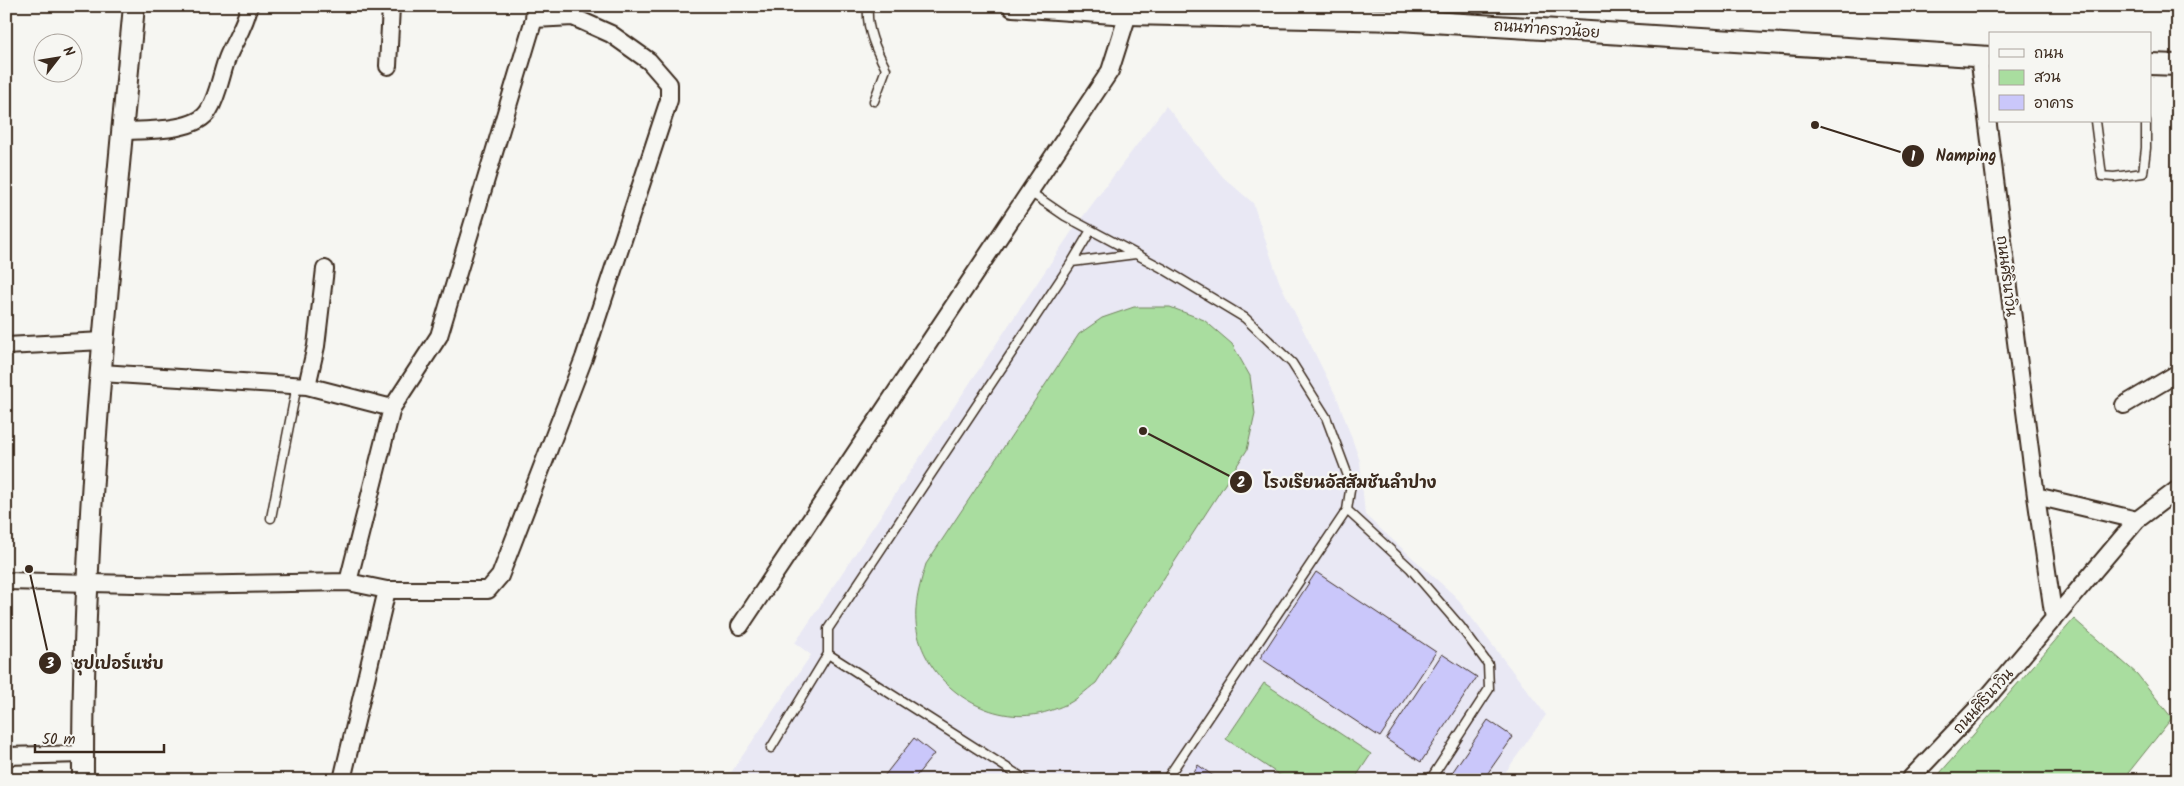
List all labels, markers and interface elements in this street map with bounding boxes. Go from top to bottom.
street label: ถนนท่าคราวน้อย [1493,14,1601,46]
north arrow [32,32,82,82]
legend [1989,32,2152,122]
text: N [57,42,80,61]
text: ถนน [2034,42,2063,66]
text: สวน [2034,66,2061,90]
text: อาคาร [2034,92,2074,116]
callout: Namping [1901,140,2006,171]
text: Namping [1936,144,1996,169]
text: 1 [1911,145,1916,169]
street label: ถนนศิรินาวิน [1989,234,2023,318]
callout: โรงเรียนอัสสัมชันลำปาง [1228,467,1446,498]
text: 2 [1237,471,1246,495]
text: โรงเรียนอัสสัมชันลำปาง [1262,471,1437,496]
callout: ซุปเปอร์แซ่บ [38,648,174,679]
text: 3 [45,652,54,676]
text: ซุปเปอร์แซ่บ [72,652,164,677]
street label: ถนนศิรินาวิน [1948,663,2020,740]
scale bar [35,721,164,753]
text: 50 m [42,728,76,752]

